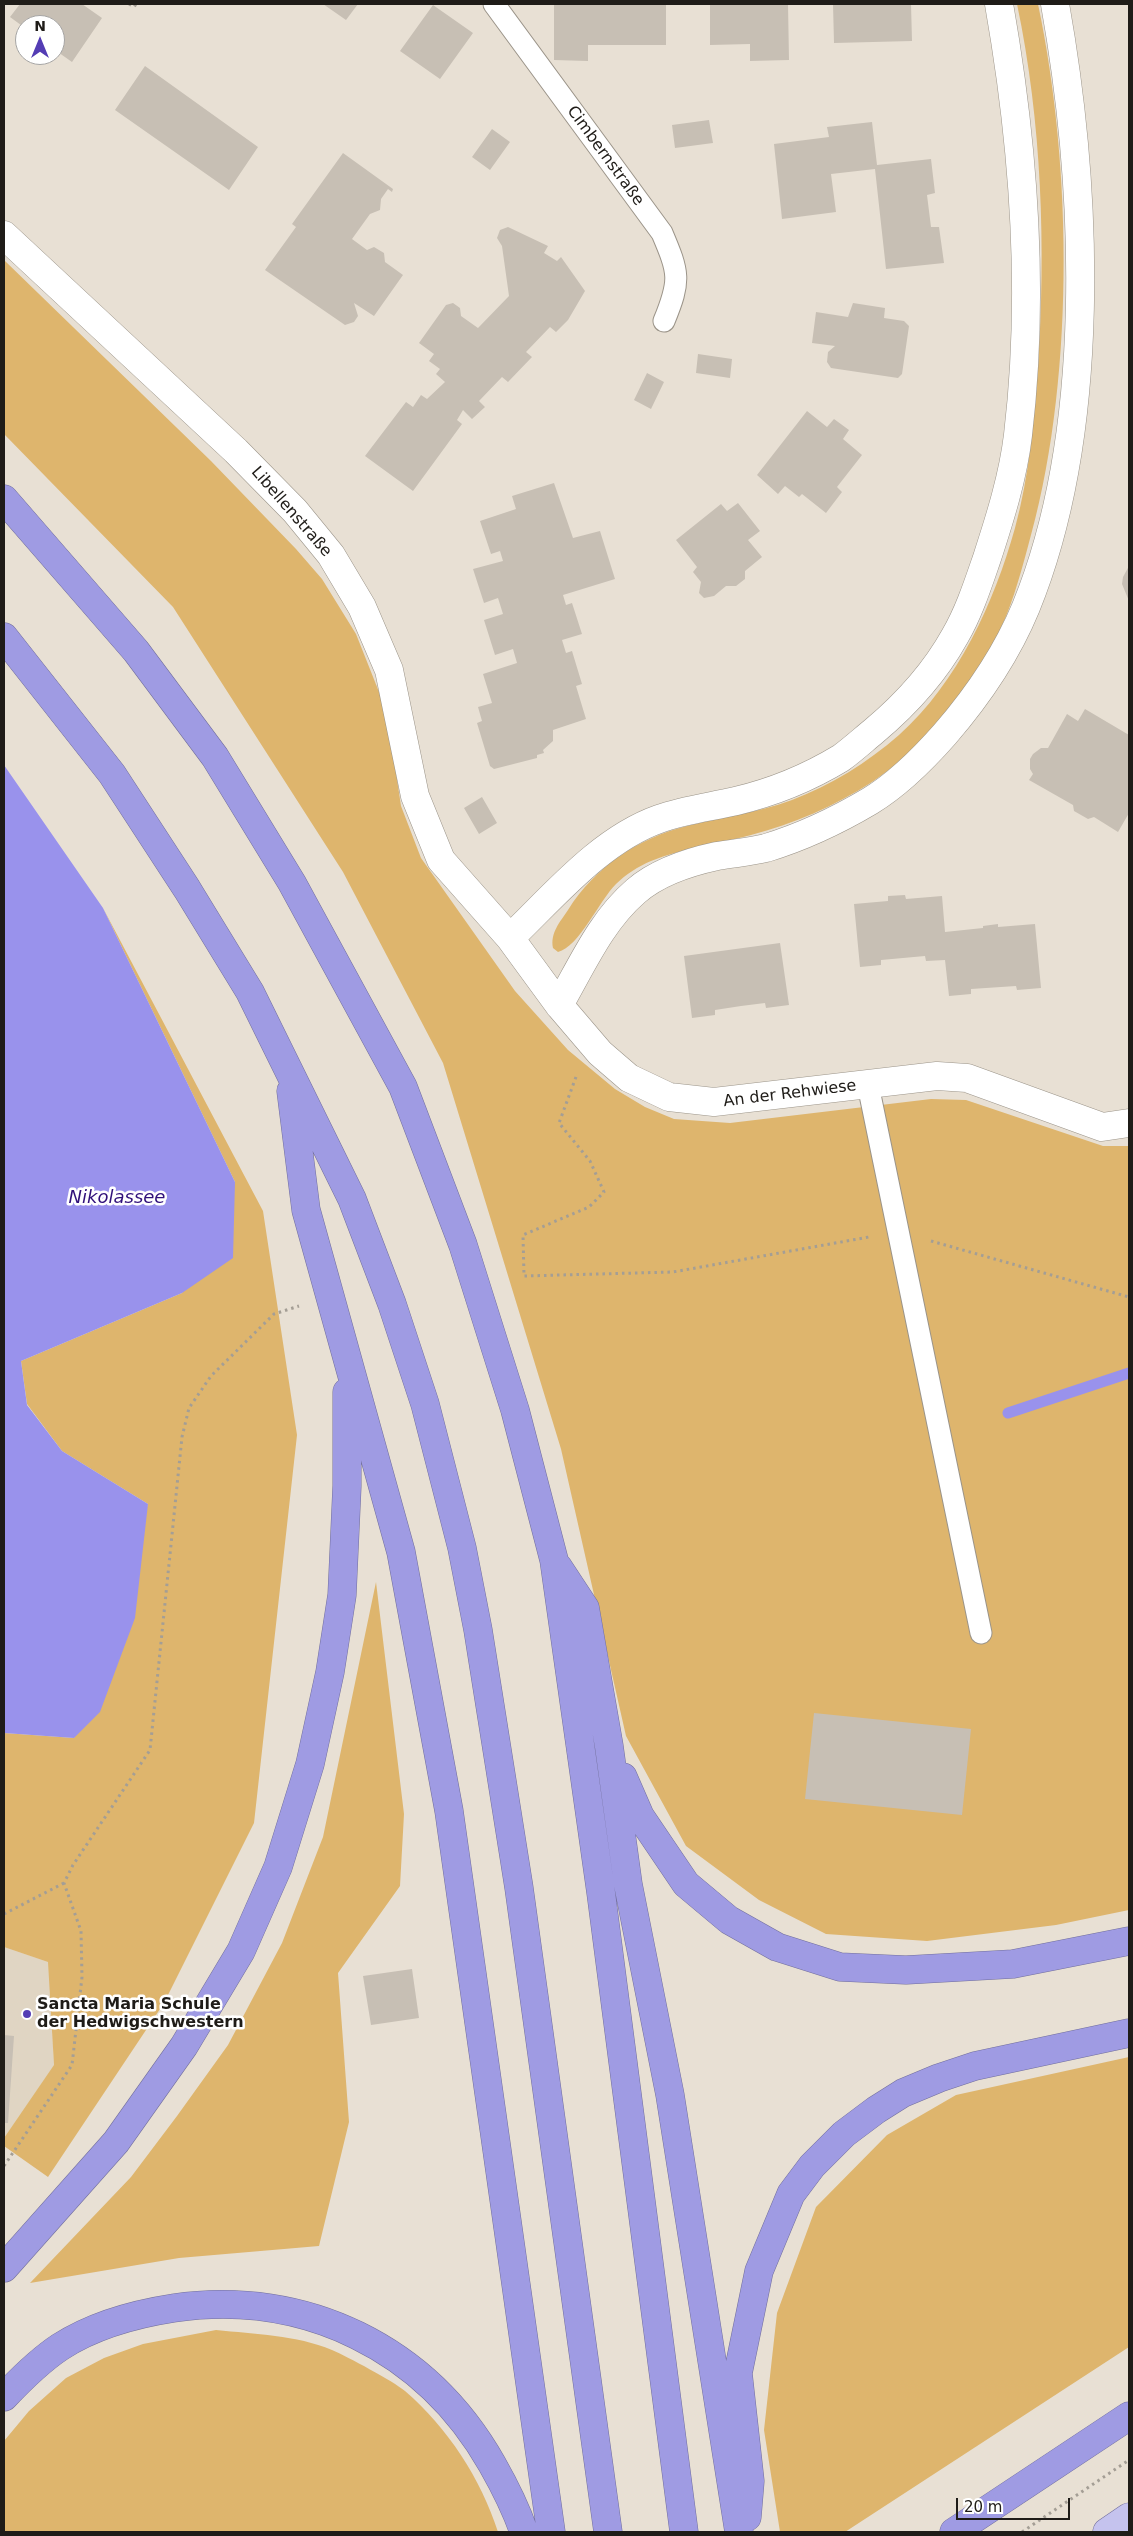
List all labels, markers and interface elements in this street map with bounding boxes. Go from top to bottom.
north arrow [15,15,65,65]
text: N [34,18,46,34]
street label: Cimbernstraße [562,102,648,210]
street label: Libellenstraße [247,463,335,561]
street label: An der Rehwiese [722,1076,858,1112]
water label: Nikolassee [69,1187,165,1209]
place label: Sancta Maria Schule der Hedwigschwestern [37,1995,244,2033]
marker: Sancta Maria Schule der Hedwigschwestern [21,2008,33,2020]
scale bar [958,2488,1072,2520]
text: 20 m [964,2498,1002,2516]

